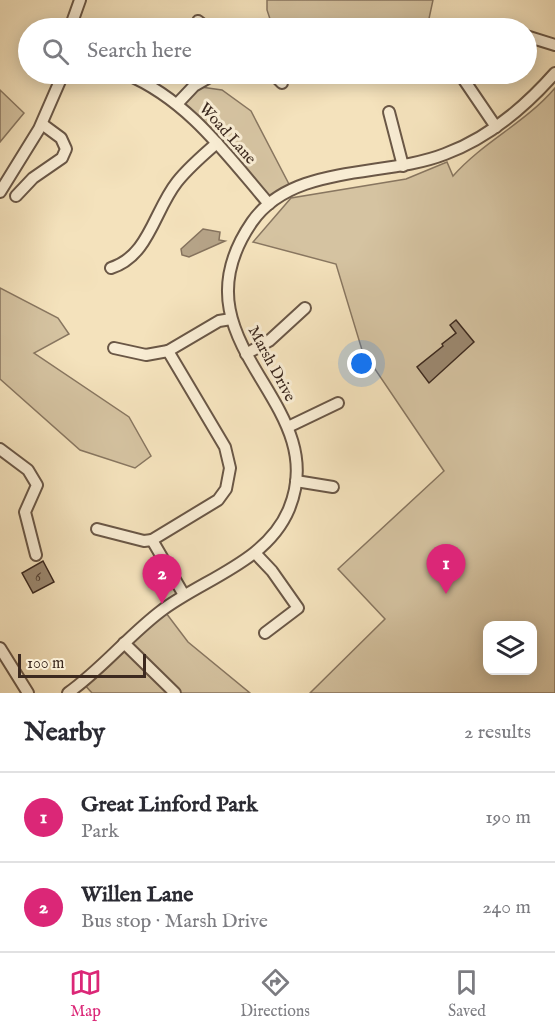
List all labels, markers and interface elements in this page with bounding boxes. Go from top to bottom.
search box [18,18,537,84]
icon: search [39,35,72,68]
text: Search here [87,37,192,65]
street label: Woad Lane [194,99,260,169]
street label: Marsh Drive [243,323,299,405]
your location [347,349,376,378]
pin: 1 [426,544,466,594]
pin: 2 [142,554,182,604]
house number: 6 [35,568,42,586]
map controls [483,621,537,675]
button: layers [483,621,537,675]
scale bar [18,651,146,678]
text: 100 m [27,654,64,674]
text: Nearby [24,716,105,749]
text: 2 results [464,720,531,745]
text: Great Linford Park [81,791,258,819]
text: 1 [40,805,47,830]
text: 190 m [485,805,531,830]
text: Park [81,819,119,844]
text: Willen Lane [81,881,193,909]
text: 2 [39,895,48,920]
text: 240 m [482,895,531,920]
text: Bus stop · Marsh Drive [81,909,268,934]
tab: Map [69,966,102,1022]
tab: Directions [240,966,310,1022]
tab: Saved [448,966,486,1022]

